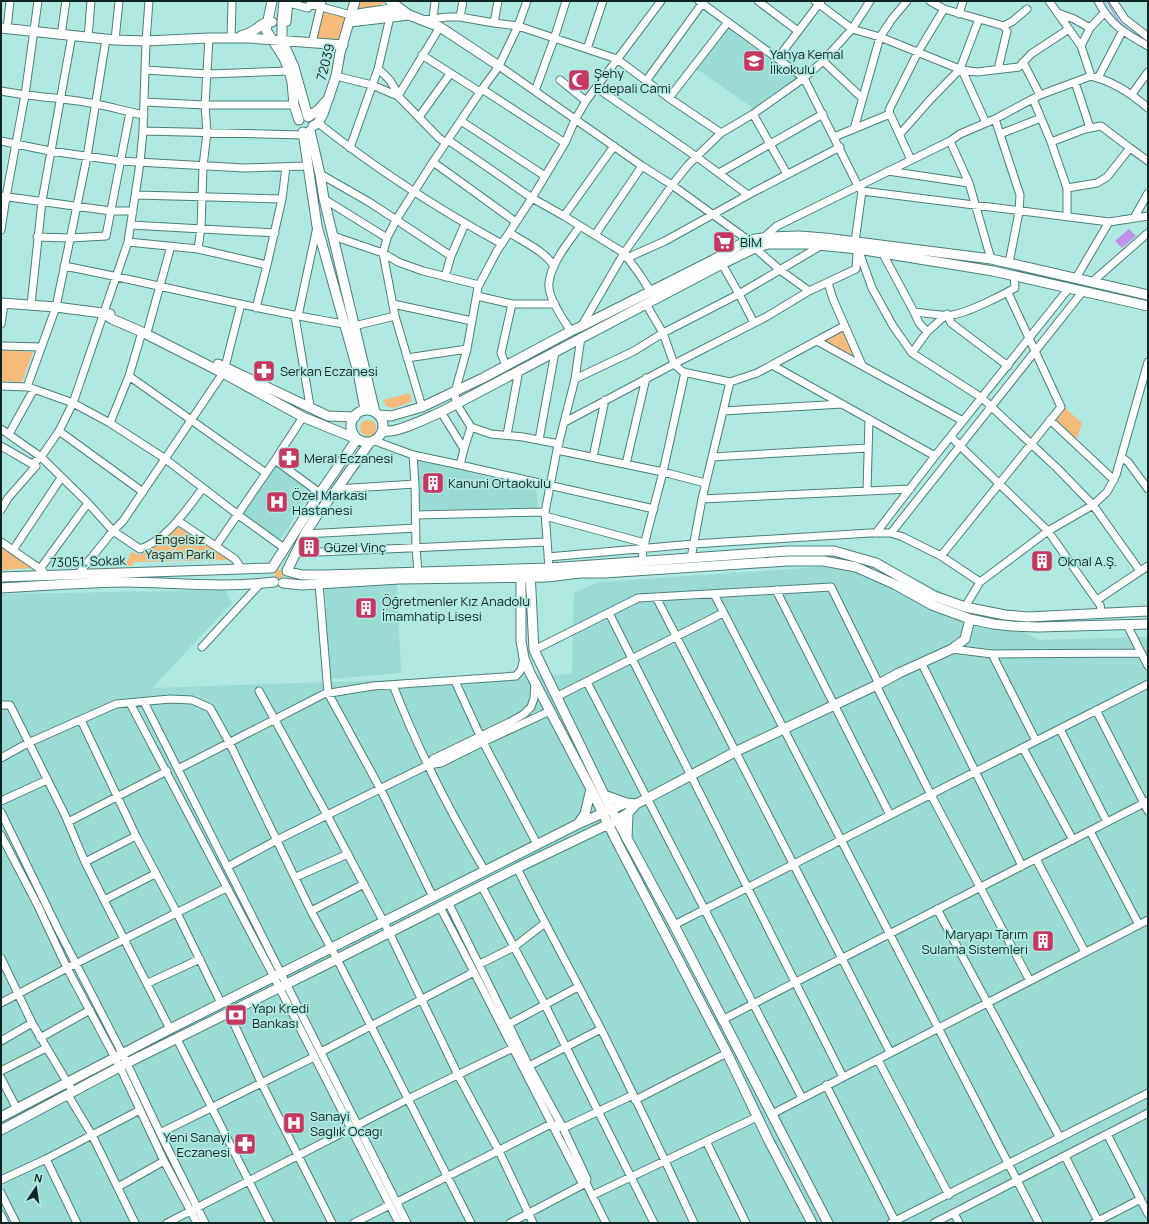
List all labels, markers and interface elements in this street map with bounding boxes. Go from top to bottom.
street label: 72039 [312,42,338,82]
place label: Yahya Kemal İlkokulu [770,45,843,78]
school or university icon: Yahya Kemal İlkokulu [741,48,767,74]
place label: Şehy Edepali Cami [594,64,671,97]
mosque icon: Şehy Edepali Cami [566,67,592,93]
supermarket icon: BİM [711,229,737,255]
place label: BİM [740,233,762,251]
pharmacy icon: Serkan Eczanesi [251,358,277,384]
place label: Serkan Eczanesi [280,362,378,380]
pharmacy icon: Meral Eczanesi [276,445,302,471]
place label: Meral Eczanesi [304,449,393,467]
building icon: Kanuni Ortaokulu [420,470,446,496]
place label: Kanuni Ortaokulu [448,474,551,492]
place label: Özel Markasi Hastanesi [292,486,367,519]
hospital icon: Özel Markasi Hastanesi [264,489,290,515]
park label: Engelsiz Yaşam Parkı [145,530,215,563]
building icon: Güzel Vinç [296,534,322,560]
place label: Güzel Vinç [324,538,386,556]
building icon: Oknal A.Ş. [1029,548,1055,574]
street label: 73051. Sokak [50,551,127,571]
place label: Oknal A.Ş. [1058,552,1117,570]
place label: Öğretmenler Kız Anadolu İmamhatip Lisesi [382,592,530,625]
building icon: Öğretmenler Kız Anadolu İmamhatip Lisesi [353,595,379,621]
place label: Maryapı Tarım Sulama Sistemleri [922,925,1028,958]
building icon: Maryapı Tarım Sulama Sistemleri [1030,928,1056,954]
place label: Yapı Kredi Bankası [252,999,309,1032]
bank icon: Yapı Kredi Bankası [223,1002,249,1028]
place label: Sanayi Saglık Ocagı [310,1107,383,1140]
hospital icon: Sanayi Saglık Ocagı [281,1110,307,1136]
place label: Yeni Sanayi Eczanesi [163,1128,230,1161]
pharmacy icon: Yeni Sanayi Eczanesi [232,1131,258,1157]
north arrow [16,1168,56,1208]
text: N [33,1170,44,1186]

